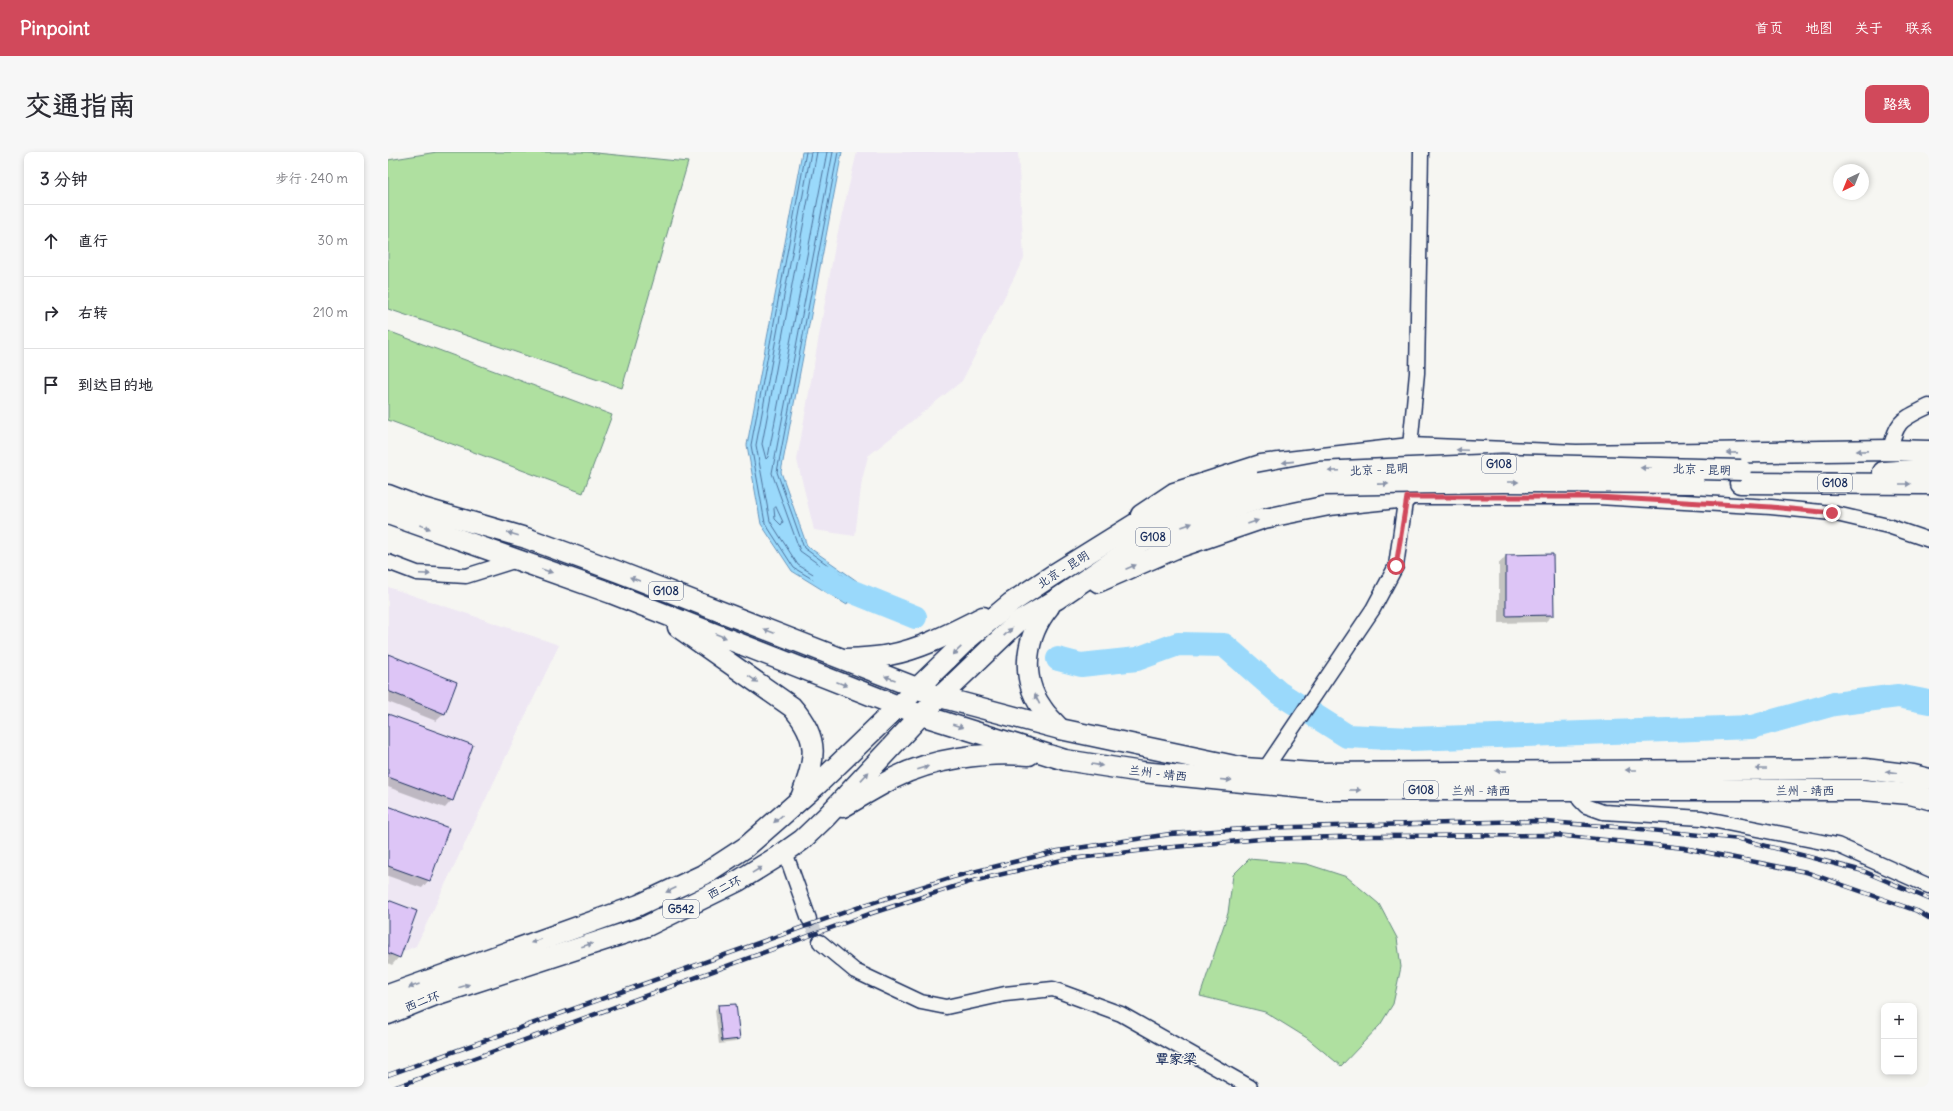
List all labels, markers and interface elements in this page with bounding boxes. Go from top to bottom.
text: Pinpoint [20,16,90,40]
text: 首页 [1755,19,1783,37]
text: 地图 [1805,19,1833,37]
text: 关于 [1855,19,1883,37]
text: 联系 [1905,19,1933,37]
button: 路线 [1865,85,1929,123]
text: 交通指南 [24,87,136,123]
north arrow [1833,164,1869,200]
text: 3 分钟 [40,168,88,190]
text: 步行 · 240 m [275,170,348,187]
icon: ahead [40,230,62,252]
text: 直行 [78,231,108,250]
text: 30 m [318,232,348,249]
icon: right [40,302,62,324]
text: 右转 [78,303,108,322]
text: 210 m [313,304,348,321]
icon: arrive [40,374,62,396]
text: 到达目的地 [78,375,153,394]
one-way arrow [1456,447,1468,454]
one-way arrow [1855,448,1868,454]
one-way arrow [1726,449,1738,456]
road number: G108 [1482,455,1516,473]
one-way arrow [1282,459,1294,465]
street label: 北京 - 昆明 [1349,460,1409,478]
street label: 北京 - 昆明 [1672,460,1732,478]
one-way arrow [1639,465,1652,471]
one-way arrow [1328,468,1340,475]
road number: G108 [1818,474,1852,492]
one-way arrow [1507,479,1520,485]
one-way arrow [1377,481,1390,487]
one-way arrow [1899,481,1912,487]
route end [1823,504,1841,522]
one-way arrow [1248,519,1260,525]
one-way arrow [1182,521,1194,527]
one-way arrow [419,524,431,530]
road number: G108 [1136,528,1170,546]
one-way arrow [507,531,519,537]
street label: 北京 - 昆明 [1034,547,1092,591]
route start [1387,557,1405,575]
one-way arrow [1126,564,1138,570]
one-way arrow [542,568,554,574]
one-way arrow [419,570,431,577]
one-way arrow [628,575,640,581]
road number: G108 [649,582,683,600]
one-way arrow [1003,627,1013,637]
one-way arrow [762,628,774,634]
one-way arrow [716,634,728,640]
one-way arrow [951,646,962,655]
one-way arrow [884,674,896,680]
one-way arrow [747,675,758,683]
one-way arrow [837,681,849,687]
one-way arrow [1033,693,1040,704]
one-way arrow [952,723,964,729]
one-way arrow [1090,762,1103,768]
street label: 兰州 - 靖西 [1128,762,1188,784]
one-way arrow [917,765,929,771]
one-way arrow [1755,766,1767,773]
one-way arrow [1624,767,1637,773]
one-way arrow [1494,768,1507,774]
one-way arrow [1885,769,1897,775]
one-way arrow [860,771,869,781]
one-way arrow [1220,777,1232,784]
road number: G108 [1404,781,1438,799]
street label: 兰州 - 靖西 [1452,783,1510,798]
street label: 兰州 - 靖西 [1776,783,1834,798]
one-way arrow [1349,787,1362,793]
one-way arrow [773,814,784,823]
one-way arrow [751,866,763,873]
street label: 西二环 [705,872,743,902]
one-way arrow [665,887,676,893]
road number: G542 [663,900,699,918]
one-way arrow [530,939,542,945]
one-way arrow [582,942,594,948]
one-way arrow [408,983,420,989]
one-way arrow [458,983,470,989]
street label: 西二环 [403,988,441,1014]
map controls [1881,1003,1917,1075]
button: + [1881,1003,1917,1039]
button: − [1881,1039,1917,1075]
district label: 覃家梁 [1155,1050,1197,1068]

